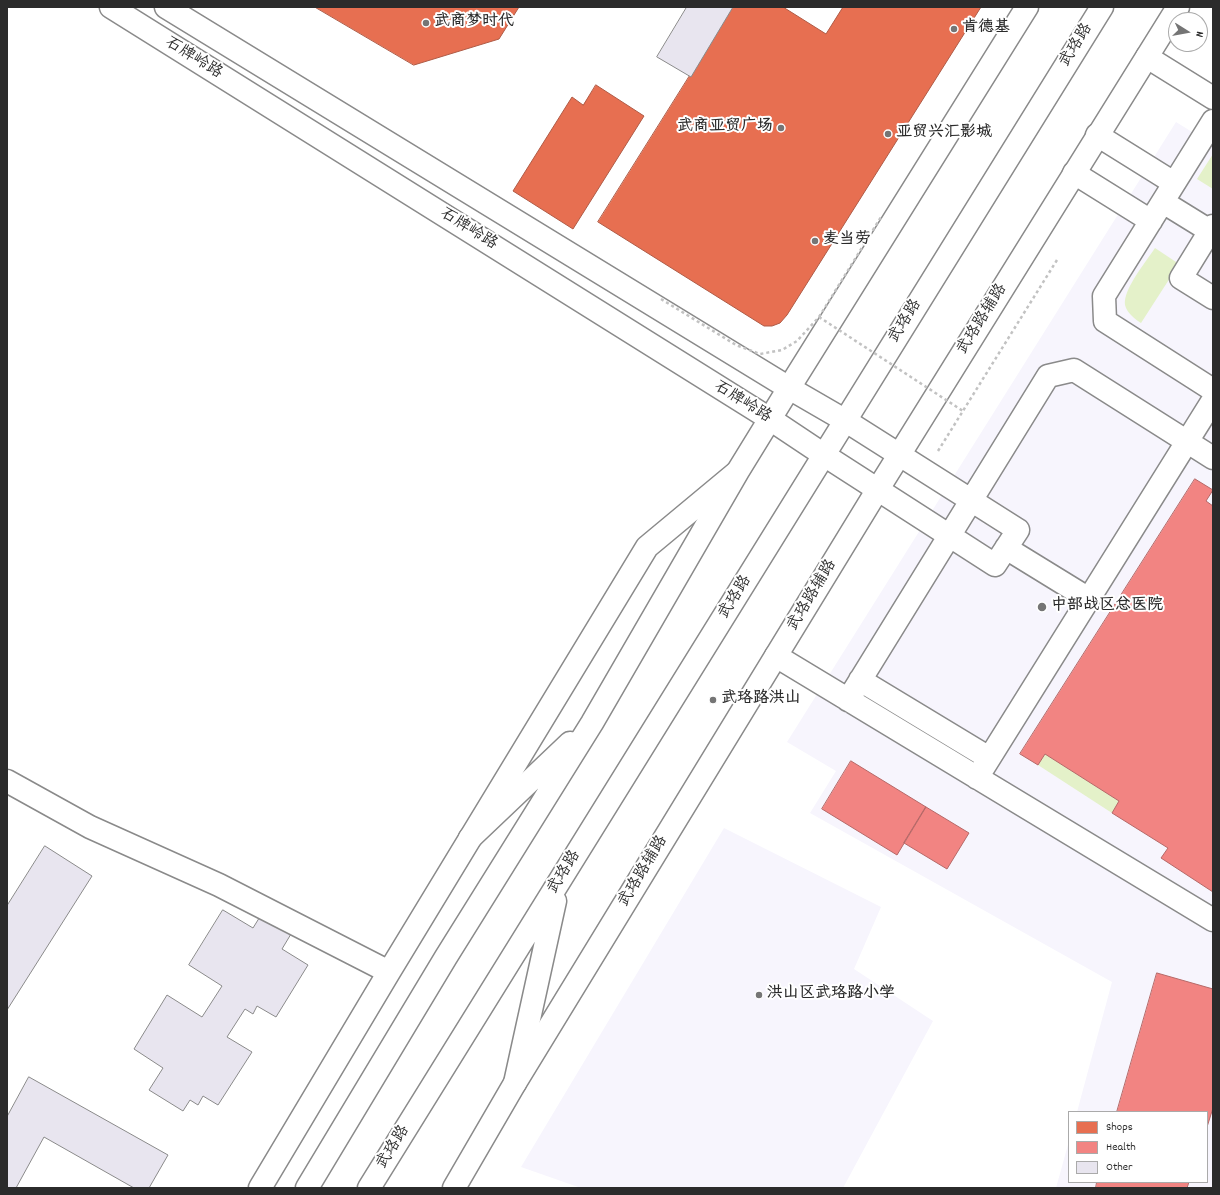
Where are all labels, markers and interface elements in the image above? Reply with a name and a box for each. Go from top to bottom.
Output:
north arrow [1168,12,1208,52]
place label: 武商梦时代 [434,13,514,33]
marker: 武商梦时代 [421,18,431,28]
place label: 肯德基 [962,19,1010,39]
street label: 武珞路 [1056,21,1098,71]
marker: 肯德基 [949,24,959,34]
text: N [1190,30,1207,38]
street label: 石牌岭路 [161,34,225,84]
place label: 武商亚贸广场 [677,118,773,138]
marker: 武商亚贸广场 [776,123,786,133]
place label: 亚贸兴汇影城 [896,124,992,144]
marker: 亚贸兴汇影城 [883,129,893,139]
street label: 石牌岭路 [436,205,500,255]
place label: 麦当劳 [823,231,871,251]
marker: 麦当劳 [810,236,820,246]
street label: 武珞路辅路 [954,281,1012,359]
street label: 武珞路 [885,297,927,347]
street label: 石牌岭路 [710,378,774,428]
street label: 武珞路辅路 [784,557,842,635]
street label: 武珞路 [715,573,757,623]
place label: 中部战区总医院 [1051,597,1163,617]
marker: 中部战区总医院 [1036,601,1048,613]
place label: 武珞路洪山 [721,690,801,710]
marker: 武珞路洪山 [708,695,718,705]
street label: 武珞路辅路 [615,833,673,911]
street label: 武珞路 [544,848,586,898]
place label: 洪山区武珞路小学 [767,985,895,1005]
marker: 洪山区武珞路小学 [754,990,764,1000]
legend [1068,1111,1208,1183]
text: Shops [1106,1119,1133,1136]
street label: 武珞路 [373,1123,415,1173]
text: Health [1106,1139,1136,1156]
text: Other [1106,1159,1133,1176]

